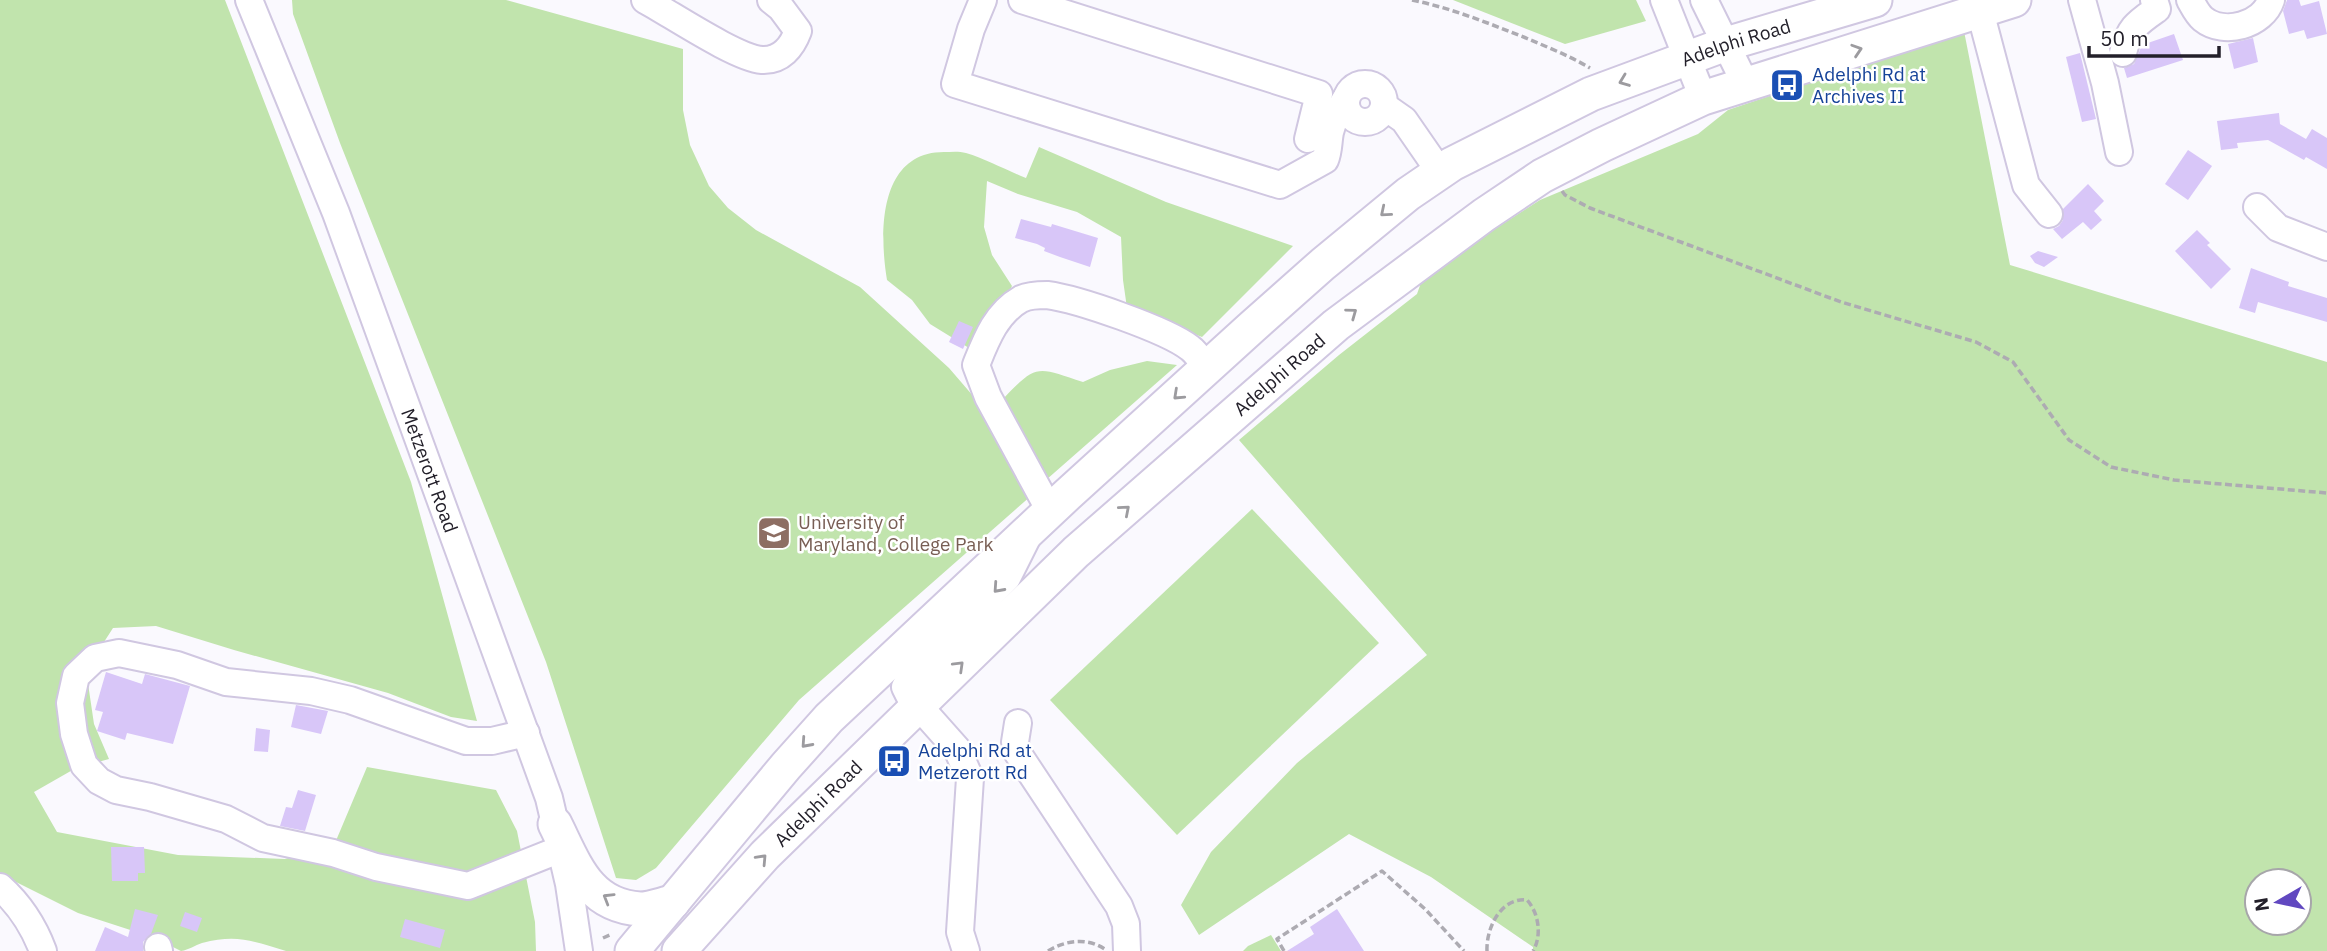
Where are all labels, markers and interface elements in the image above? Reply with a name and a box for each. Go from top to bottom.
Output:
street label: Adelphi Road [1678,14,1793,72]
scale bar [2089,14,2218,58]
text: 50 m [2100,24,2149,52]
one-way arrow [1851,44,1863,58]
place label: Adelphi Rd at Archives II [1812,62,1926,108]
bus stop icon: Adelphi Rd at Archives II [1768,66,1806,104]
one-way arrow [1619,73,1631,87]
one-way arrow [1381,204,1394,216]
one-way arrow [1344,309,1357,321]
street label: Adelphi Road [1229,328,1330,421]
one-way arrow [1173,387,1186,400]
street label: Metzerott Road [396,405,463,536]
one-way arrow [1116,505,1129,518]
place label: University of Maryland, College Park [798,510,993,556]
school or university icon: University of Maryland, College Park [755,514,793,552]
one-way arrow [994,580,1006,593]
one-way arrow [951,661,964,674]
one-way arrow [802,735,815,748]
place label: Adelphi Rd at Metzerott Rd [918,738,1032,784]
bus stop icon: Adelphi Rd at Metzerott Rd [875,742,913,780]
street label: Adelphi Road [769,755,867,852]
one-way arrow [754,854,766,867]
north arrow [2243,867,2313,937]
one-way arrow [602,893,615,906]
text: N [2248,896,2274,913]

